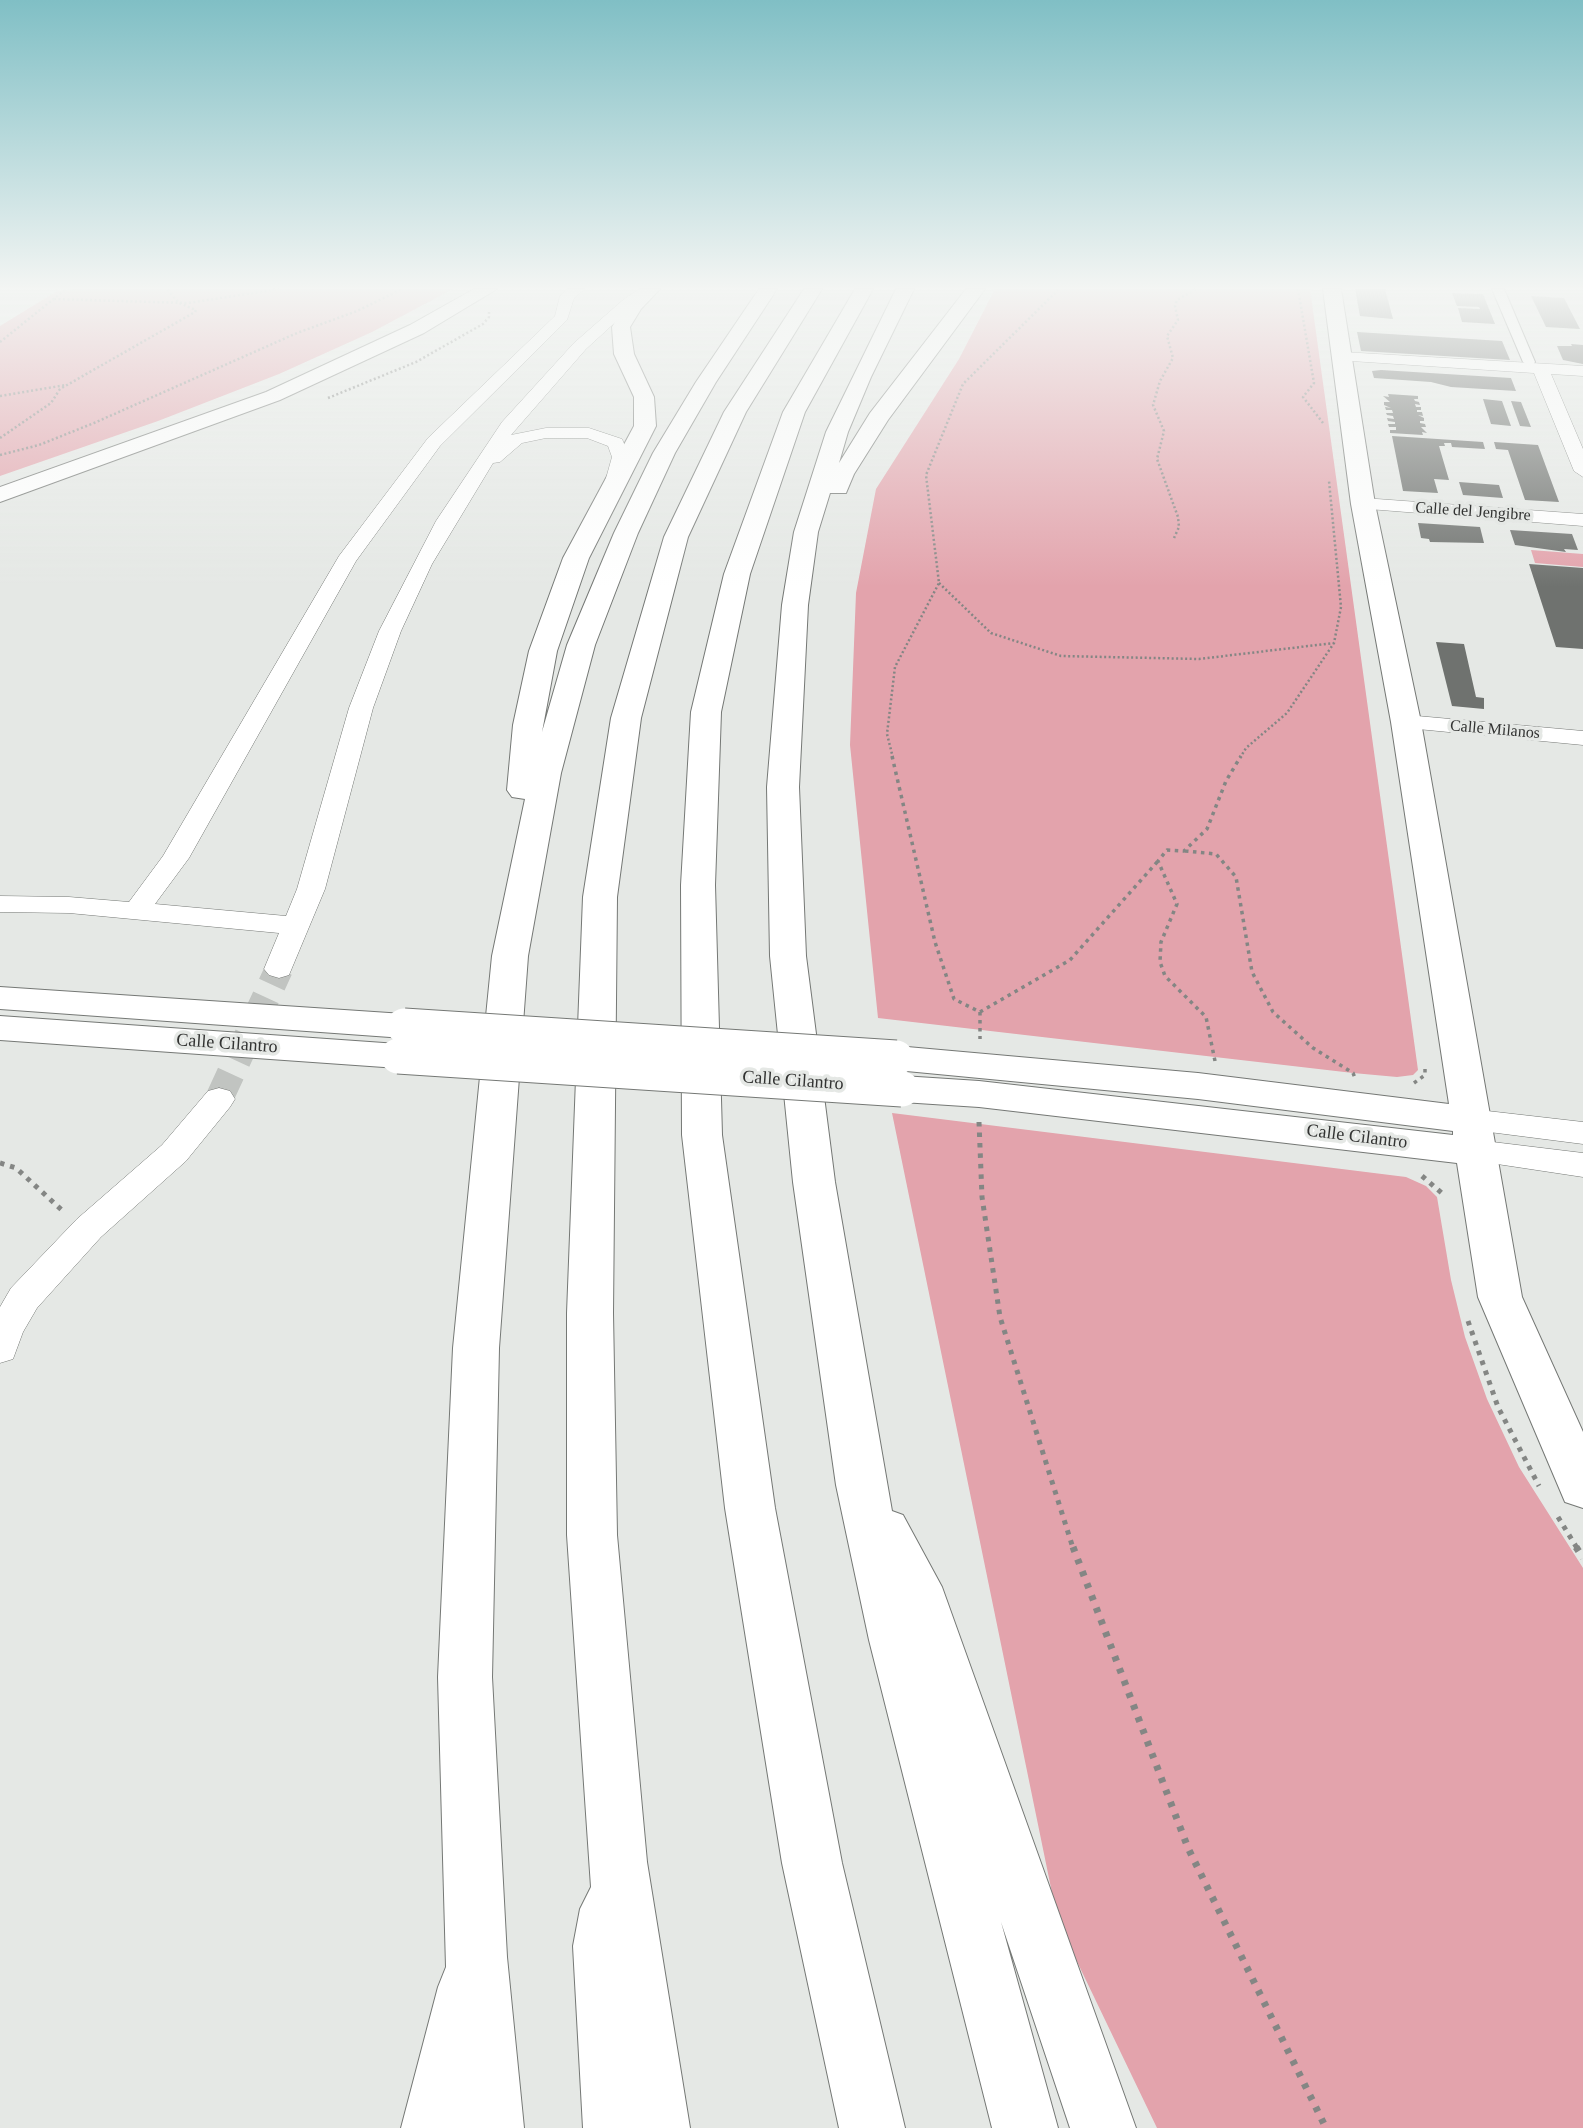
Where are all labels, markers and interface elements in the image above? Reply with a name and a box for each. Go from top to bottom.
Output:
street label: Calle del Jengibre [1415,498,1531,526]
street label: Calle Milanos [1449,717,1541,743]
street label: Calle Cilantro [176,1030,278,1058]
street label: Calle Cilantro [742,1067,844,1095]
street label: Calle Cilantro [1305,1120,1409,1154]

